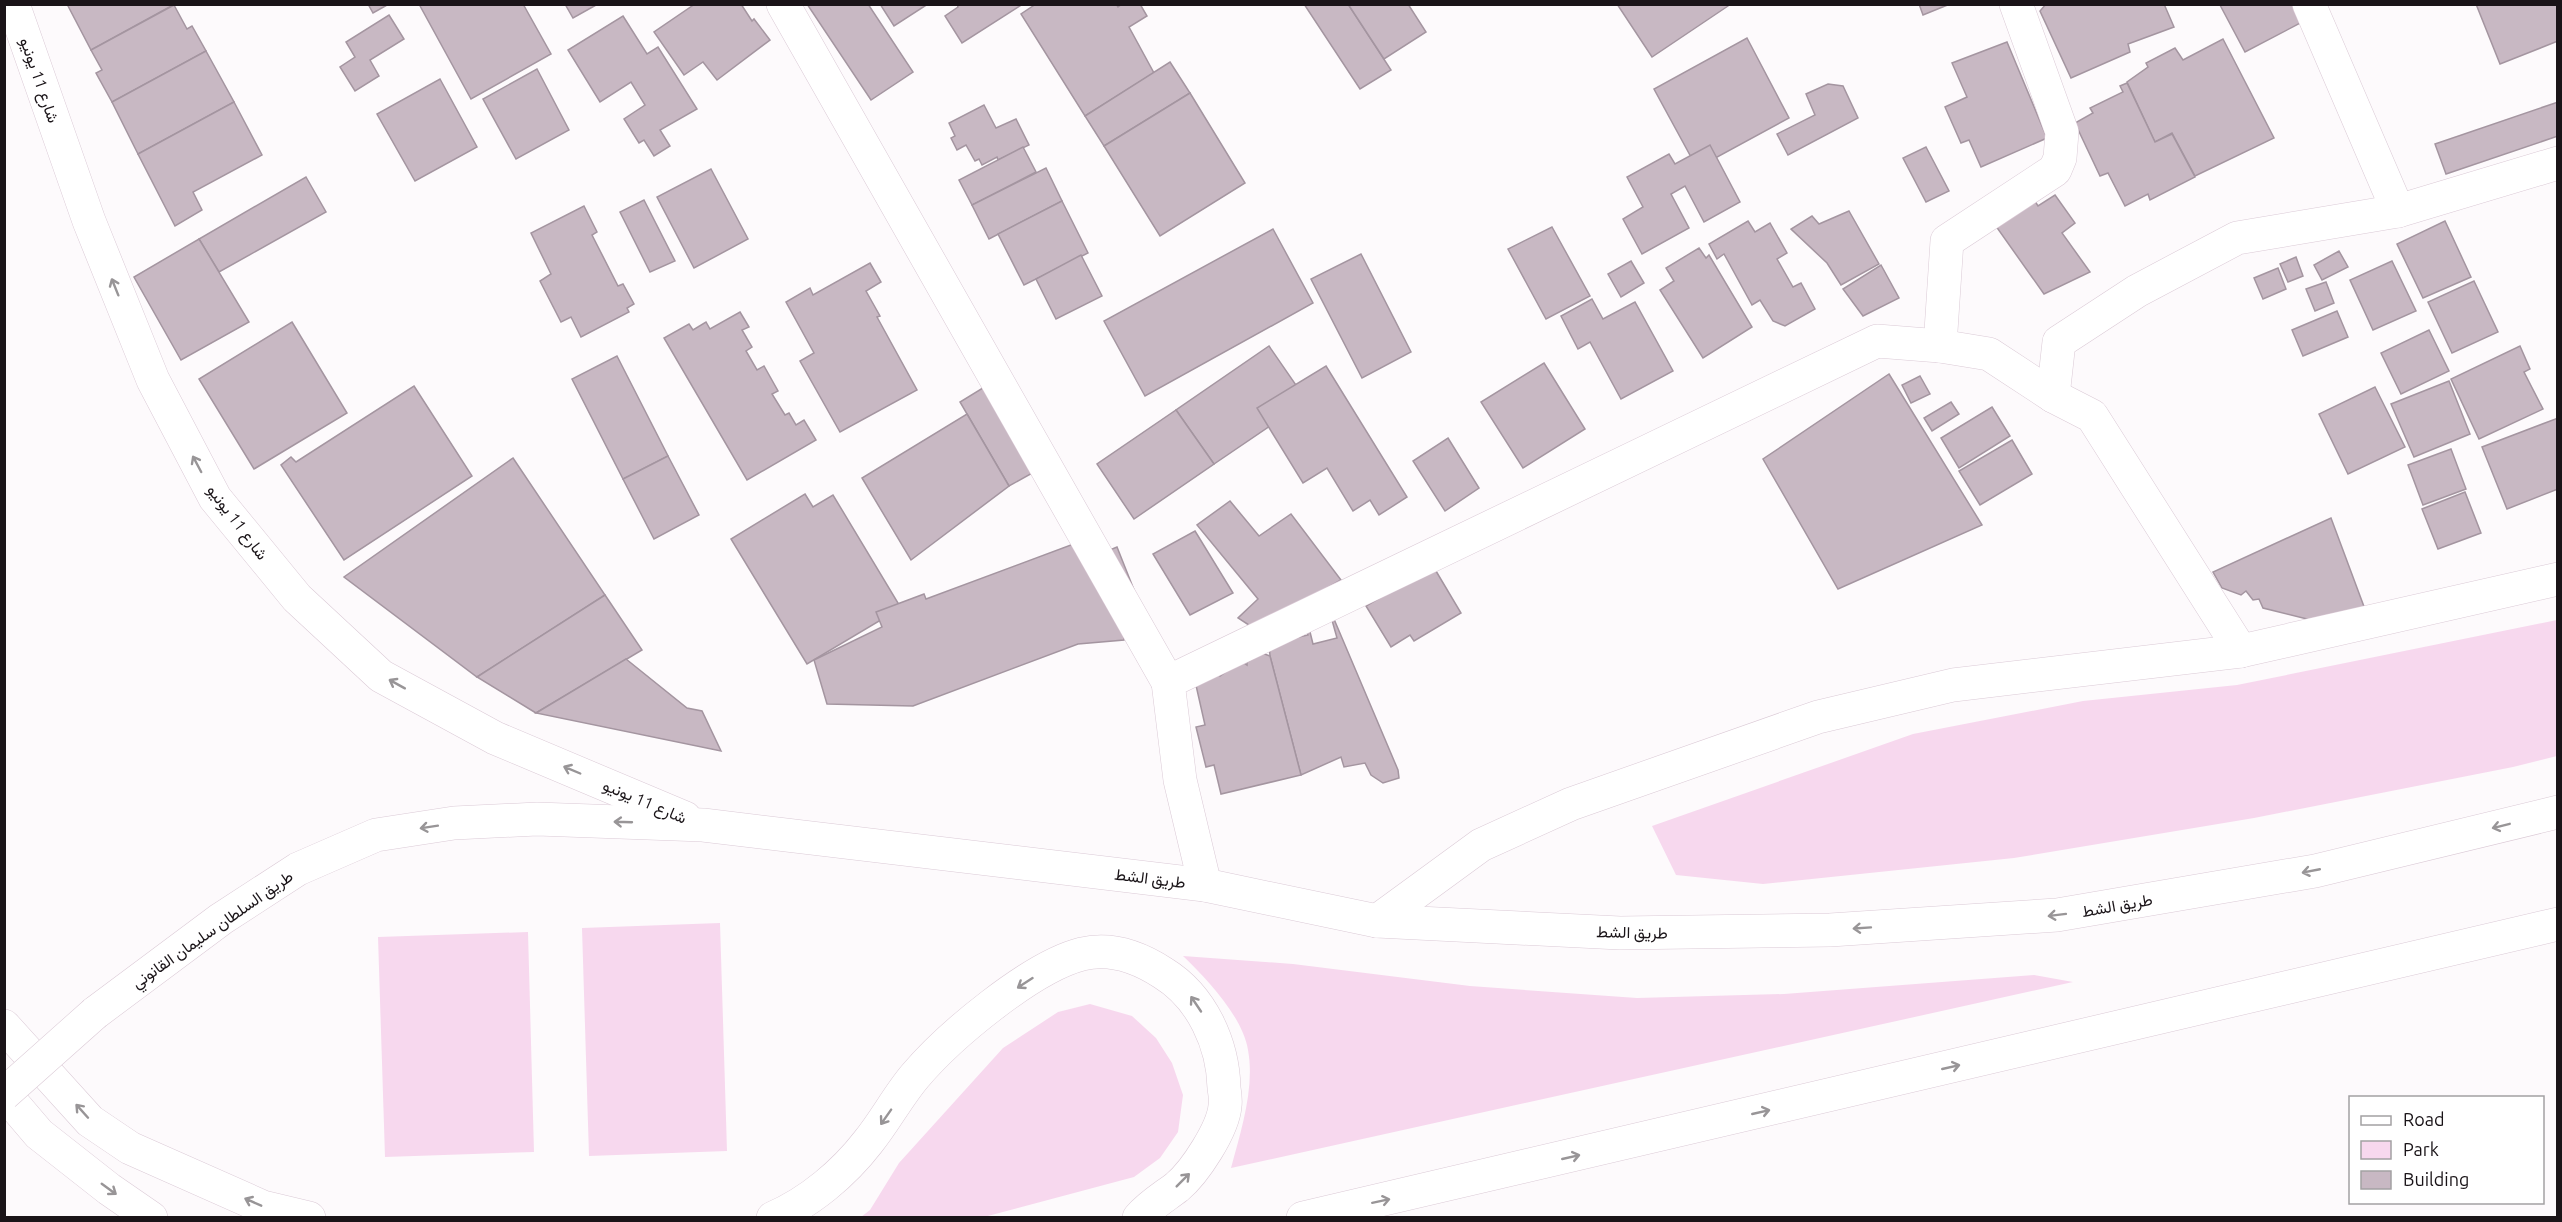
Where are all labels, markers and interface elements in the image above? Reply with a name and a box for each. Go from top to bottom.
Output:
street label: شارع 11 يونيو [14,35,63,126]
one-way arrow [109,278,120,297]
one-way arrow [191,455,203,473]
street label: شارع 11 يونيو [202,481,272,565]
one-way arrow [388,678,406,689]
one-way arrow [563,764,581,775]
street label: شارع 11 يونيو [599,775,689,829]
one-way arrow [614,817,634,828]
one-way arrow [2491,820,2510,832]
one-way arrow [419,821,439,832]
street label: طريق الشط [1113,865,1187,893]
street label: طريق السلطان سليمان القانوني [128,866,299,996]
one-way arrow [2302,866,2321,877]
street label: طريق الشط [2080,890,2154,922]
one-way arrow [2047,909,2067,920]
street label: طريق الشط [1596,922,1668,944]
one-way arrow [1853,923,1873,934]
one-way arrow [1017,977,1034,989]
one-way arrow [1190,996,1202,1012]
one-way arrow [1941,1061,1960,1073]
legend [2349,1096,2544,1204]
one-way arrow [75,1104,89,1119]
one-way arrow [1751,1105,1770,1117]
one-way arrow [880,1108,892,1124]
text: Road [2403,1109,2445,1129]
text: Park [2403,1139,2439,1159]
one-way arrow [1561,1150,1580,1162]
text: Building [2403,1169,2469,1189]
one-way arrow [1176,1173,1191,1188]
one-way arrow [100,1183,116,1195]
one-way arrow [1371,1195,1390,1206]
one-way arrow [244,1196,262,1207]

